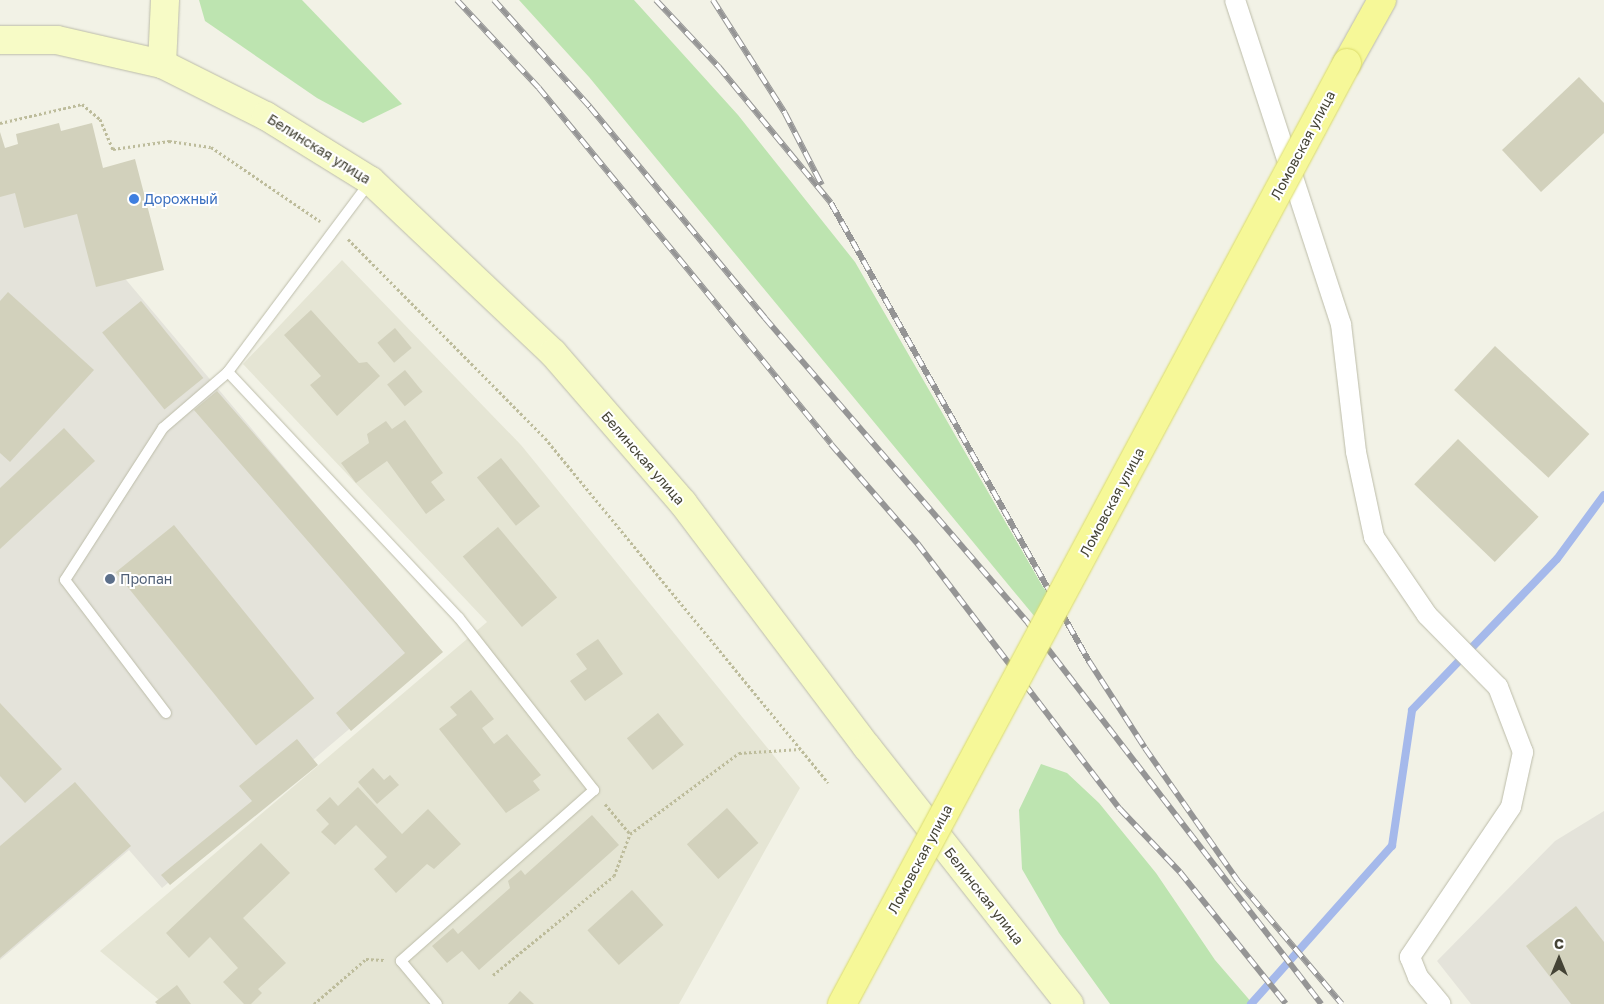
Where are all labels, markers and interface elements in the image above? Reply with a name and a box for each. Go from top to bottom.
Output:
street label: Ломовская улица [1267,88,1339,202]
street label: Белинская улица [264,110,374,188]
place label: Дорожный [144,191,218,207]
marker: Дорожный [128,193,140,205]
street label: Белинская улица [598,408,688,508]
street label: Ломовская улица [1076,445,1148,559]
place label: Пропан [120,571,172,587]
marker: Пропан [104,573,116,585]
street label: Ломовская улица [884,802,956,916]
street label: Белинская улица [941,844,1027,948]
north arrow [1534,934,1584,984]
text: С [1554,935,1564,952]

